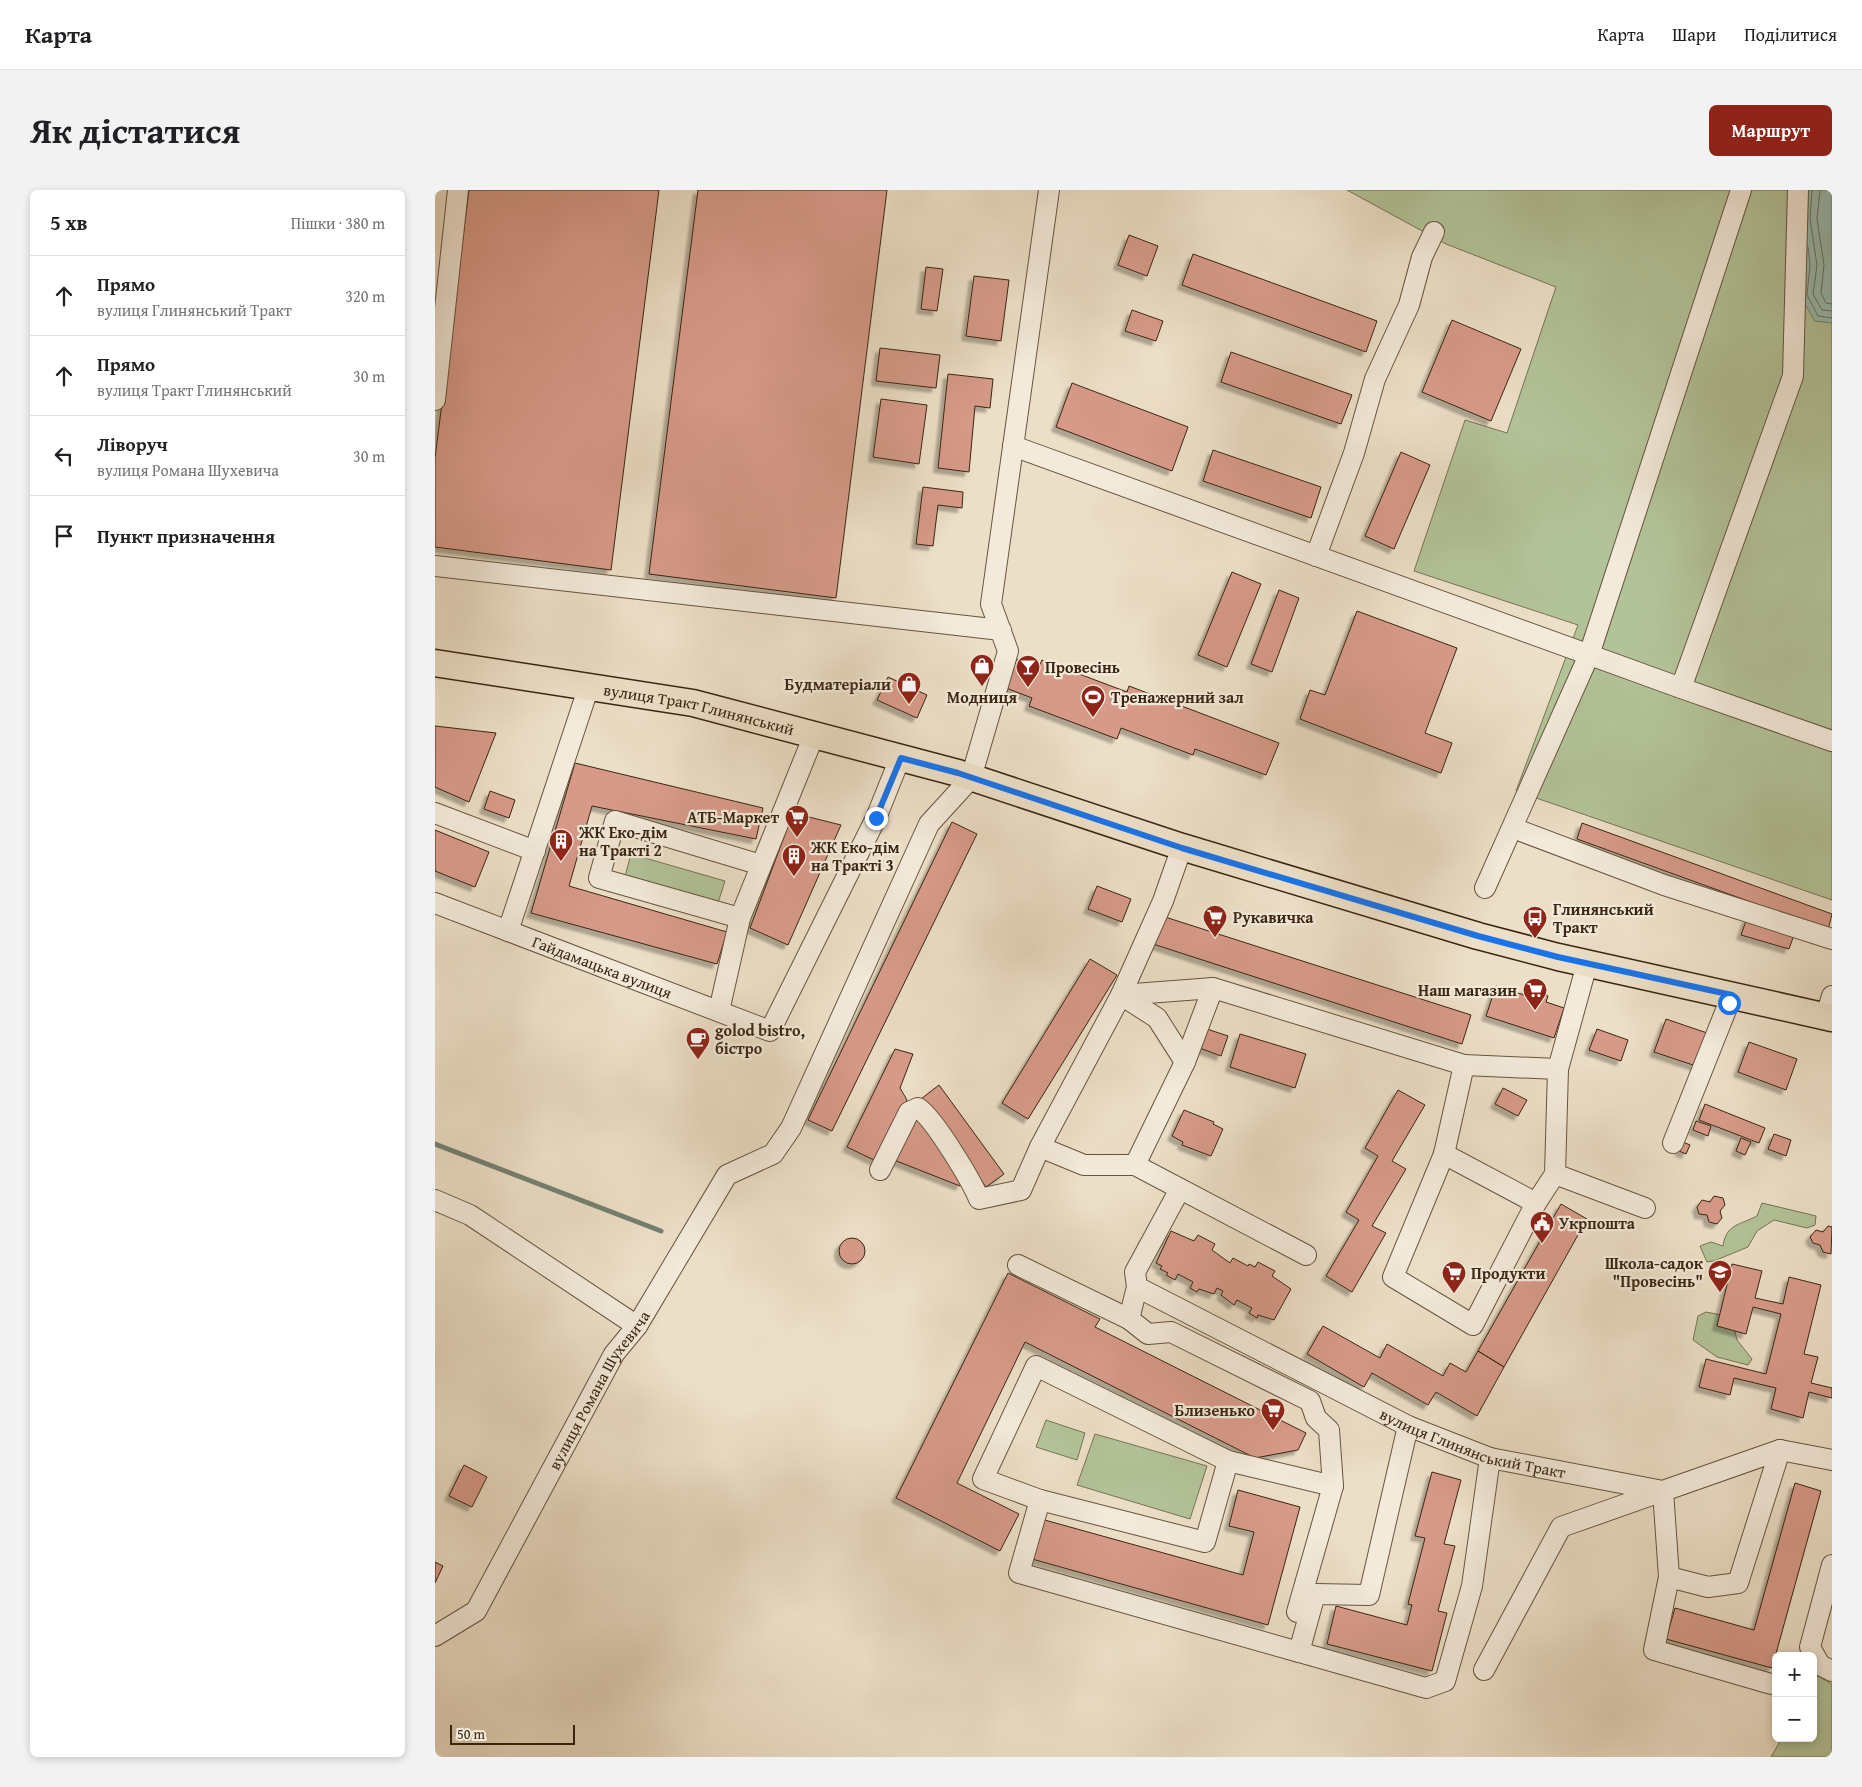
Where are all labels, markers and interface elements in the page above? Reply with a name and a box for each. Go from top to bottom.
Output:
text: Карта [25,17,92,52]
text: Карта [1598,21,1644,48]
text: Шари [1672,21,1716,48]
text: Поділитися [1744,21,1837,48]
text: Як дістатися [30,105,240,156]
button: Маршрут [1709,105,1832,156]
text: 5 хв [50,207,88,238]
text: Пішки · 380 m [291,211,385,235]
text: Прямо [97,270,155,298]
icon: ahead [50,282,78,310]
text: 320 m [345,284,385,308]
text: вулиця Глинянський Тракт [97,298,292,322]
text: Прямо [97,350,155,378]
icon: ahead [50,362,78,390]
text: 30 m [353,364,385,388]
text: вулиця Тракт Глинянський [97,378,292,402]
text: Ліворуч [97,430,168,458]
icon: left [50,442,78,470]
text: 30 m [353,444,385,468]
text: вулиця Романа Шухевича [97,458,279,482]
icon: arrive [50,522,78,550]
text: Пункт призначення [97,522,275,550]
shop icon: Модниця [969,653,995,687]
bar icon: Провесінь [1015,654,1041,688]
place label: Провесінь [1045,655,1120,679]
shop icon: Будматеріали [896,671,922,705]
place label: Будматеріали [785,672,891,696]
street label: вулиця Тракт Глинянський [602,677,797,741]
sports icon: Тренажерний зал [1080,684,1106,718]
place label: Модниця [947,685,1018,709]
place label: Тренажерний зал [1111,685,1244,709]
supermarket icon: АТБ-Маркет [784,804,810,838]
place label: АТБ-Маркет [687,805,779,829]
route end [865,807,888,830]
place label: ЖК Еко-дім на Тракті 2 [578,820,668,862]
building icon: ЖК Еко-дім на Тракті 2 [548,828,574,862]
place label: ЖК Еко-дім на Тракті 3 [810,835,900,877]
building icon: ЖК Еко-дім на Тракті 3 [781,843,807,877]
place label: Глинянський Тракт [1553,897,1654,939]
supermarket icon: Рукавичка [1202,904,1228,938]
place label: Рукавичка [1233,905,1314,929]
bus stop icon: Глинянський Тракт [1522,905,1548,939]
street label: Гайдамацька вулиця [529,929,676,1005]
supermarket icon: Наш магазин [1522,977,1548,1011]
place label: Наш магазин [1418,978,1517,1002]
route start [1718,992,1741,1015]
place label: golod bistro, бістро [715,1018,805,1060]
cafe icon: golod bistro, бістро [685,1026,711,1060]
public building icon: Укрпошта [1529,1210,1555,1244]
place label: Укрпошта [1559,1211,1636,1235]
place label: Школа-садок "Провесінь" [1605,1251,1704,1293]
school or university icon: Школа-садок "Провесінь" [1707,1259,1733,1293]
supermarket icon: Продукти [1441,1260,1467,1294]
place label: Продукти [1471,1261,1545,1285]
street label: вулиця Романа Шухевича [542,1306,656,1474]
supermarket icon: Близенько [1260,1397,1286,1431]
place label: Близенько [1175,1398,1255,1422]
street label: вулиця Глинянський Тракт [1376,1402,1568,1484]
map controls [1772,1652,1817,1742]
button: + [1772,1652,1817,1697]
button: − [1772,1697,1817,1742]
scale bar [450,1722,575,1745]
text: 50 m [457,1724,485,1744]

